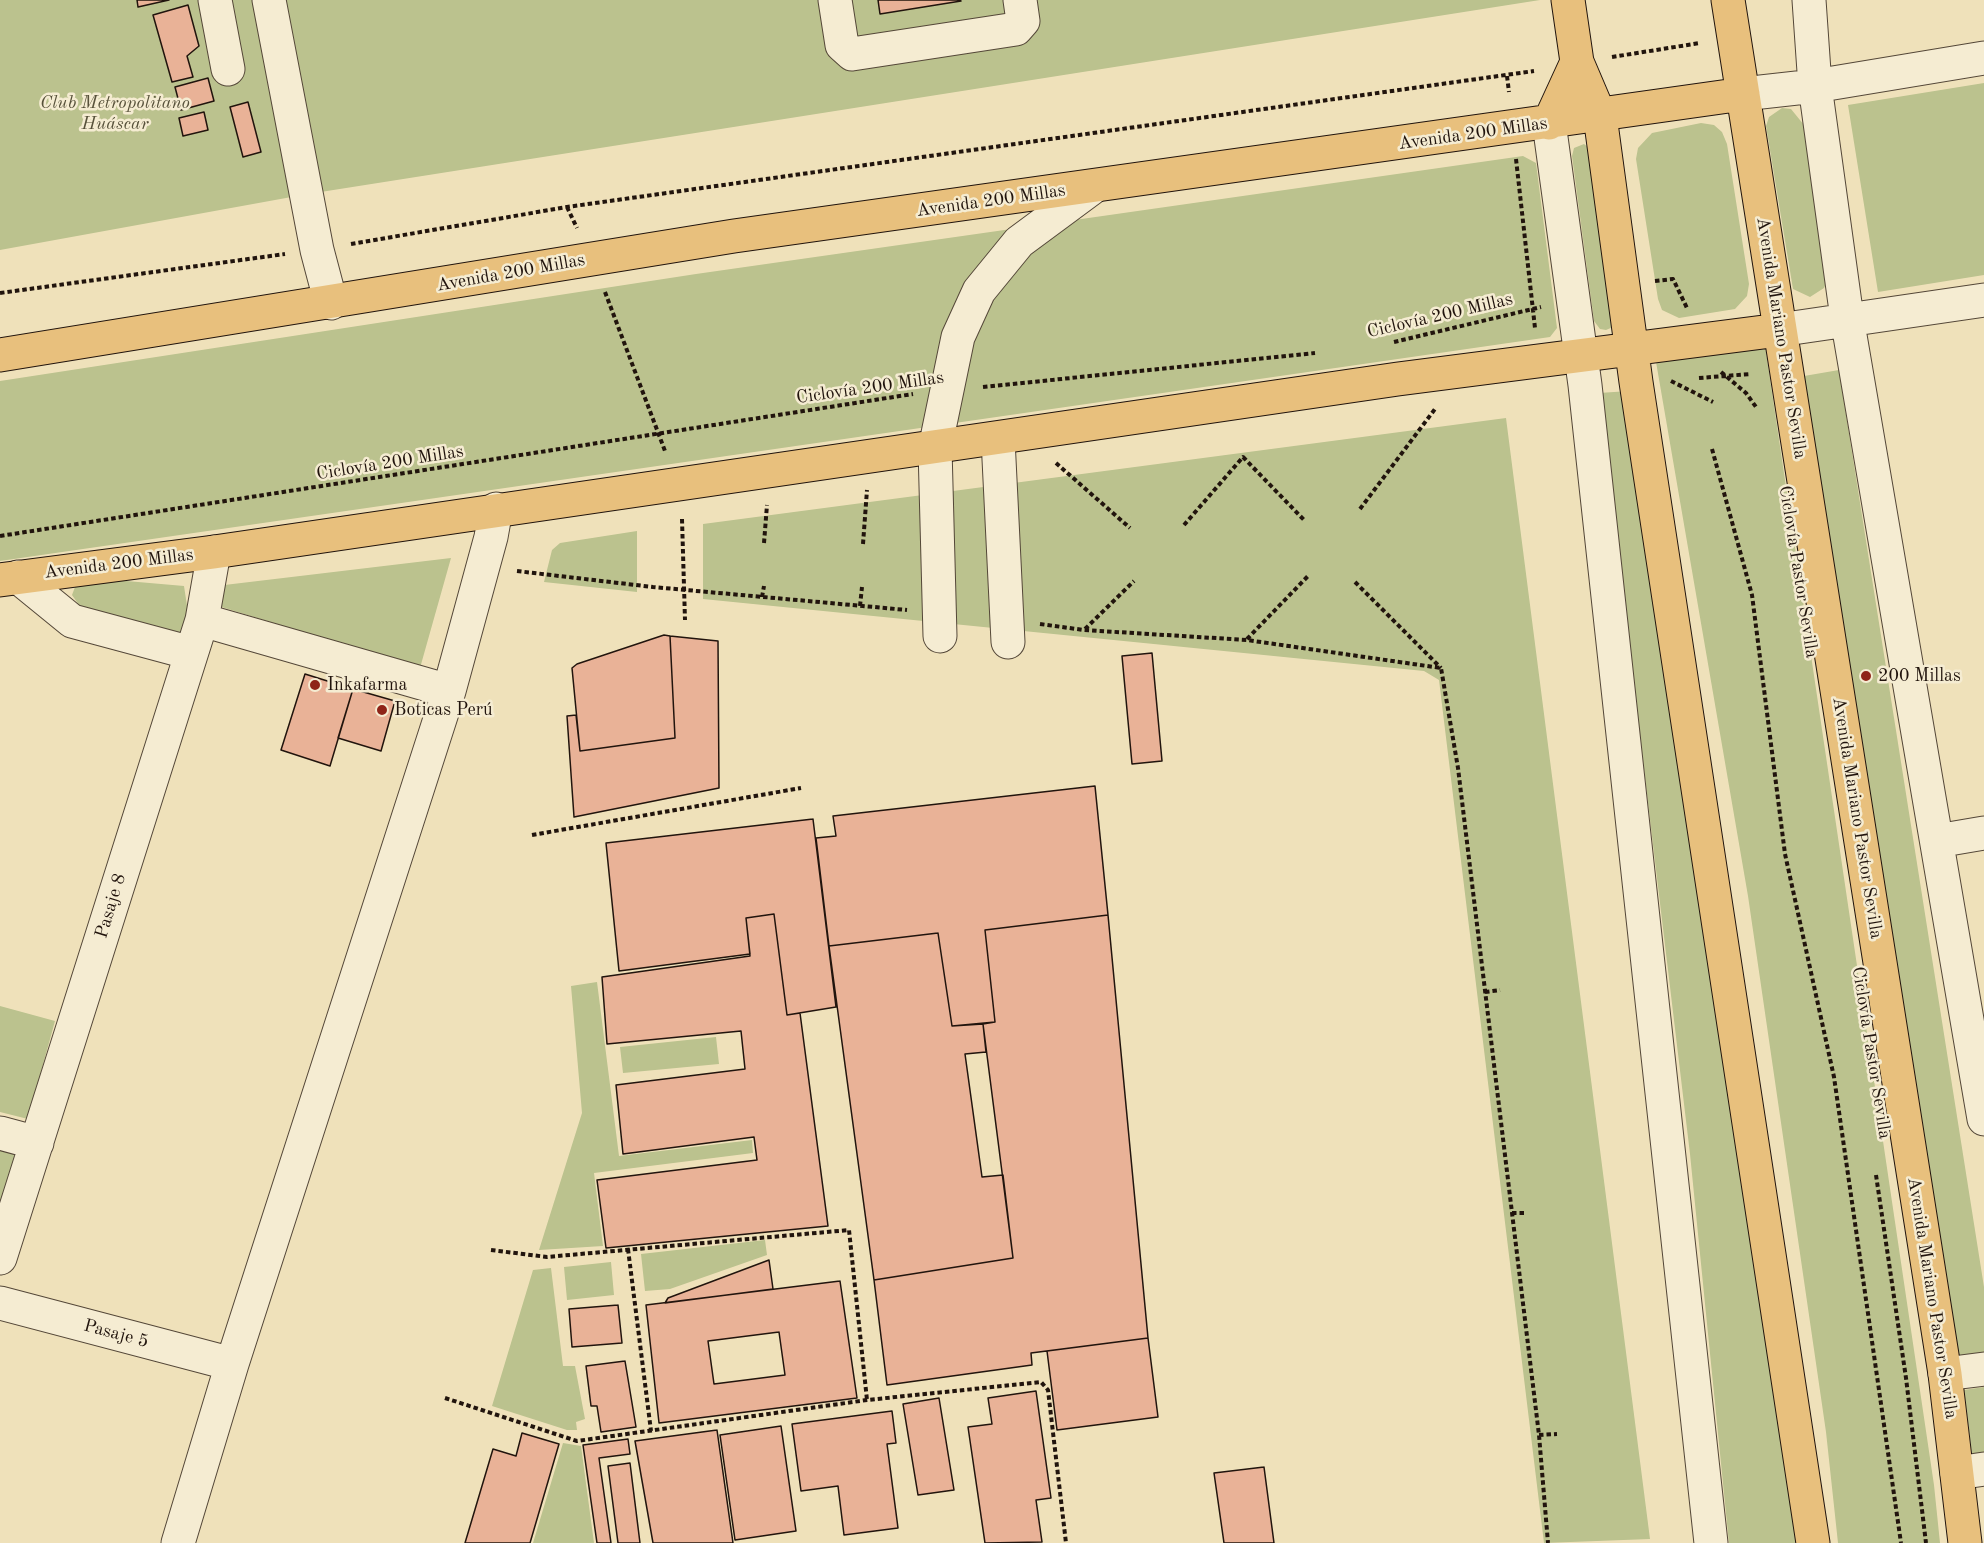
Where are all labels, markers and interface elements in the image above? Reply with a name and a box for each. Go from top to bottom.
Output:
park label: Club Metropolitano Huáscar [40,92,190,134]
street label: Avenida 200 Millas [1397,113,1549,155]
street label: Avenida 200 Millas [915,180,1067,222]
street label: Avenida Mariano Pastor Sevilla [1751,216,1811,460]
street label: Avenida 200 Millas [435,249,587,297]
street label: Ciclovía 200 Millas [1365,289,1515,343]
street label: Ciclovía 200 Millas [795,367,945,409]
street label: Ciclovía 200 Millas [315,441,465,485]
street label: Ciclovía Pastor Sevilla [1774,484,1822,660]
street label: Avenida 200 Millas [43,544,195,584]
place label: 200 Millas [1878,665,1961,687]
marker: 200 Millas [1859,669,1873,683]
place label: Inkafarma [327,674,407,696]
marker: Inkafarma [308,678,322,692]
street label: Avenida Mariano Pastor Sevilla [1827,696,1887,940]
place label: Boticas Perú [394,699,493,721]
marker: Boticas Perú [375,703,389,717]
street label: Pasaje 8 [91,871,131,941]
street label: Ciclovía Pastor Sevilla [1847,965,1895,1141]
street label: Avenida Mariano Pastor Sevilla [1902,1176,1962,1420]
street label: Pasaje 5 [81,1315,151,1353]

